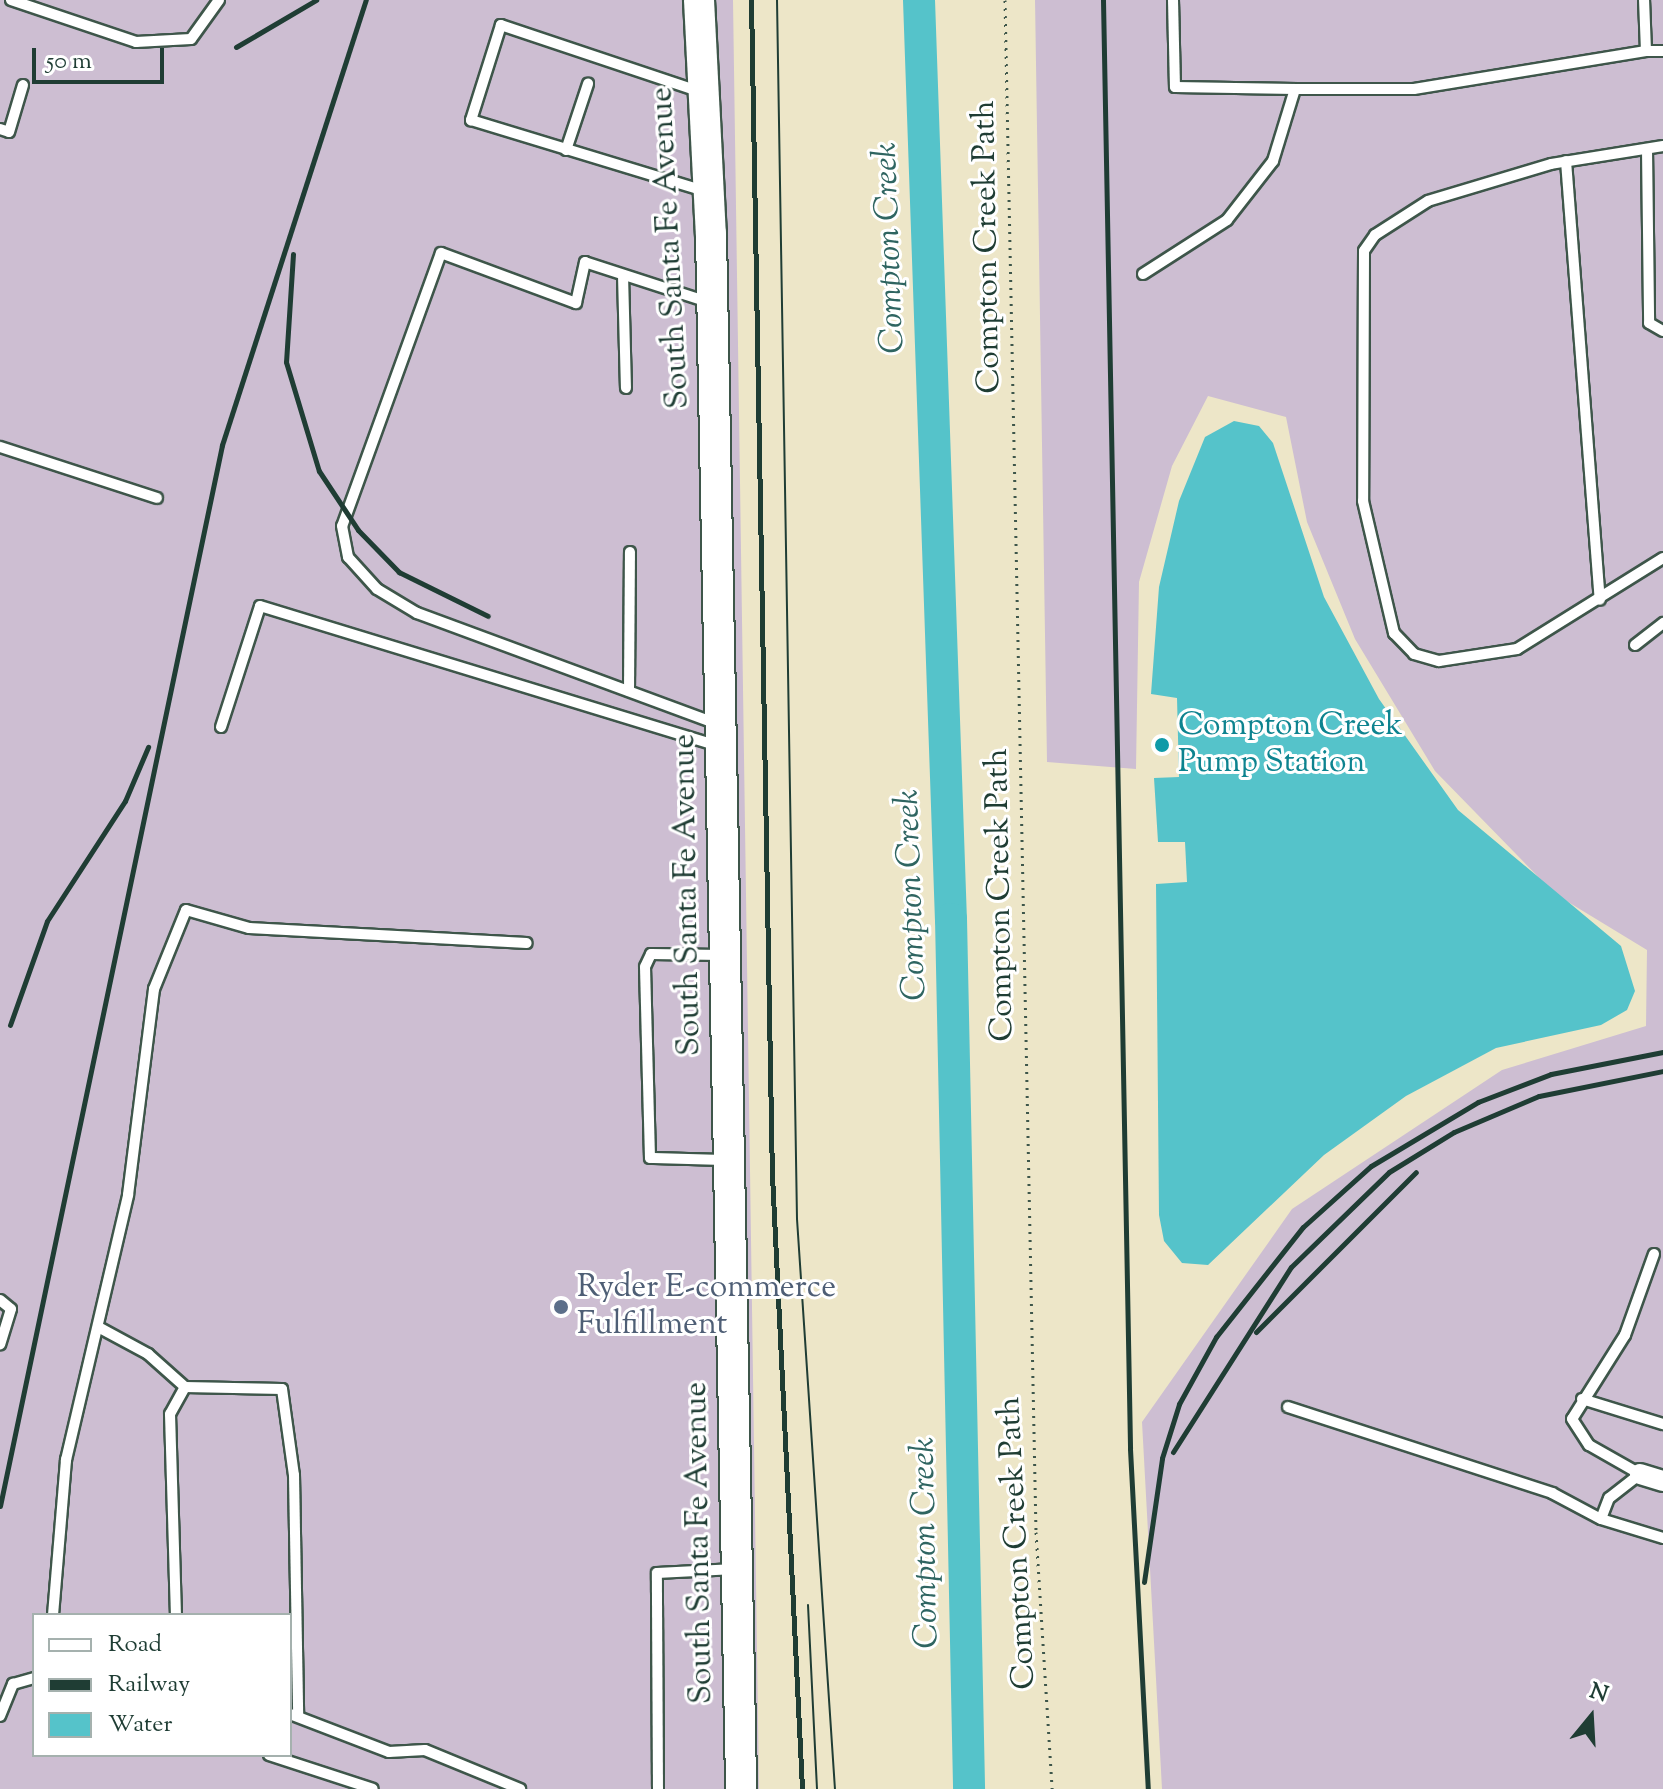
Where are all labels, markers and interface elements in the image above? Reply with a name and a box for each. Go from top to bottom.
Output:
scale bar [36,32,168,82]
text: 50 m [46,45,92,79]
street label: South Santa Fe Avenue [643,86,699,410]
street label: Compton Creek Path [966,100,1010,394]
water label: Compton Creek [866,142,914,354]
place label: Compton Creek Pump Station [1178,708,1403,783]
street label: South Santa Fe Avenue [666,734,710,1056]
marker: Compton Creek Pump Station [1153,736,1171,754]
street label: Compton Creek Path [979,748,1023,1042]
water label: Compton Creek [888,789,936,1001]
place label: Ryder E-commerce Fulfillment [577,1270,836,1345]
marker: Ryder E-commerce Fulfillment [552,1298,570,1316]
street label: South Santa Fe Avenue [678,1382,722,1704]
street label: Compton Creek Path [991,1396,1045,1690]
water label: Compton Creek [904,1437,948,1649]
legend [32,1613,292,1757]
text: Road [108,1628,162,1662]
text: Railway [108,1668,190,1702]
text: N [1585,1676,1612,1712]
north arrow [1551,1677,1631,1757]
text: Water [108,1708,172,1742]

